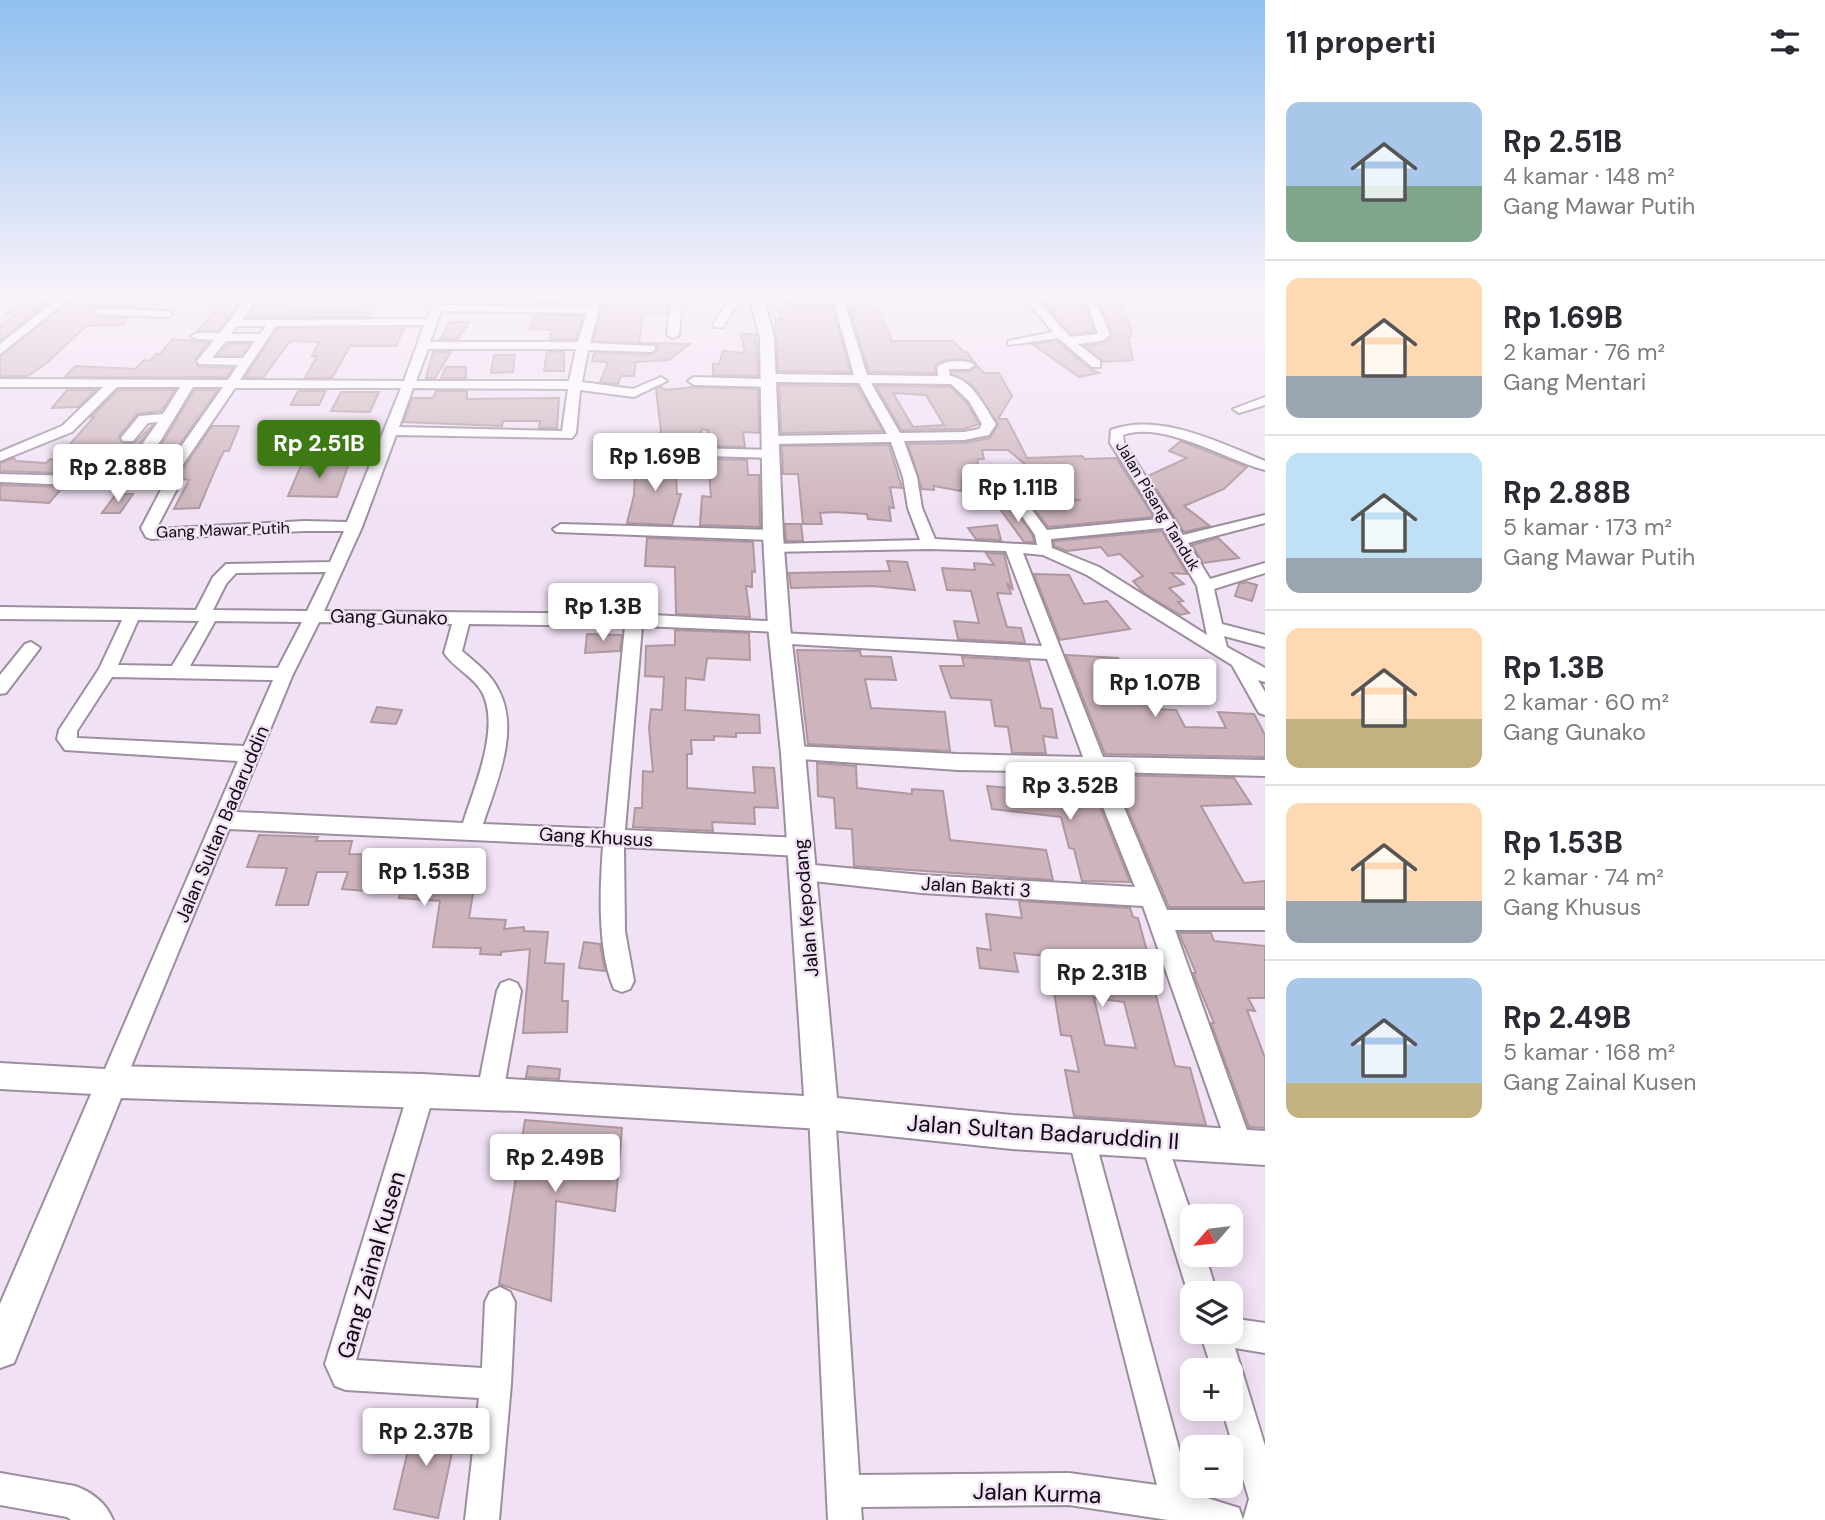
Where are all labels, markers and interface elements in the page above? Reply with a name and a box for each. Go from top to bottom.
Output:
text: 11 properti [1286,23,1436,62]
icon: filters [1766,23,1804,61]
text: Rp 2.51B [1503,122,1622,161]
icon: home [1342,130,1426,214]
text: 4 kamar · 148 m² [1503,161,1675,191]
text: Gang Mawar Putih [1503,191,1695,221]
text: Rp 1.69B [1503,298,1623,337]
icon: home [1342,306,1426,390]
text: 2 kamar · 76 m² [1503,337,1665,367]
text: Gang Mentari [1503,367,1646,397]
pin: Rp 2.51B [247,420,391,480]
text: Rp 2.51B [273,428,365,458]
pin: Rp 1.69B [583,434,727,493]
street label: Jalan Pisang Tanduk [1111,437,1205,575]
text: Rp 1.69B [609,441,701,471]
pin: Rp 2.88B [46,444,190,504]
text: Rp 2.88B [69,452,167,482]
pin: Rp 1.11B [946,464,1090,524]
text: Rp 1.11B [978,472,1058,502]
text: Rp 2.88B [1503,473,1631,512]
icon: home [1342,481,1426,565]
text: 5 kamar · 173 m² [1503,512,1672,542]
street label: Gang Mawar Putih [156,517,290,543]
text: Gang Mawar Putih [1503,542,1695,572]
pin: Rp 1.3B [538,584,668,643]
text: Rp 1.3B [564,591,642,621]
street label: Gang Gunako [330,603,448,631]
text: Rp 1.3B [1503,648,1604,687]
icon: home [1342,656,1426,740]
pin: Rp 1.07B [1083,660,1227,719]
text: Rp 1.07B [1109,667,1201,697]
text: 2 kamar · 60 m² [1503,687,1669,717]
text: Gang Gunako [1503,717,1646,747]
street label: Jalan Sultan Badaruddin [169,722,275,926]
pin: Rp 3.52B [998,762,1142,822]
text: Rp 3.52B [1022,770,1118,800]
street label: Gang Khusus [538,822,654,852]
text: Rp 1.53B [1503,823,1623,862]
icon: home [1342,831,1426,915]
street label: Jalan Kepodang [787,837,824,978]
pin: Rp 1.53B [352,848,496,908]
text: Rp 1.53B [378,856,470,886]
text: 2 kamar · 74 m² [1503,862,1664,892]
street label: Jalan Bakti 3 [920,871,1032,903]
text: Gang Khusus [1503,892,1641,922]
pin: Rp 2.31B [1030,950,1174,1009]
text: Rp 2.31B [1057,957,1147,987]
text: Rp 2.49B [1503,998,1631,1037]
icon: home [1342,1006,1426,1090]
text: 5 kamar · 168 m² [1503,1037,1675,1067]
text: Gang Zainal Kusen [1503,1067,1697,1097]
street label: Jalan Sultan Badaruddin II [906,1108,1180,1156]
pin: Rp 2.49B [483,1134,627,1194]
text: Rp 2.49B [506,1142,604,1172]
street label: Gang Zainal Kusen [330,1168,412,1362]
north arrow [1180,1204,1242,1267]
map controls [1180,1204,1243,1498]
button: layers [1180,1281,1243,1344]
button: + [1180,1358,1243,1421]
pin: Rp 2.37B [354,1408,498,1468]
text: Rp 2.37B [379,1416,473,1446]
button: − [1180,1435,1243,1498]
street label: Jalan Kurma [972,1476,1102,1510]

